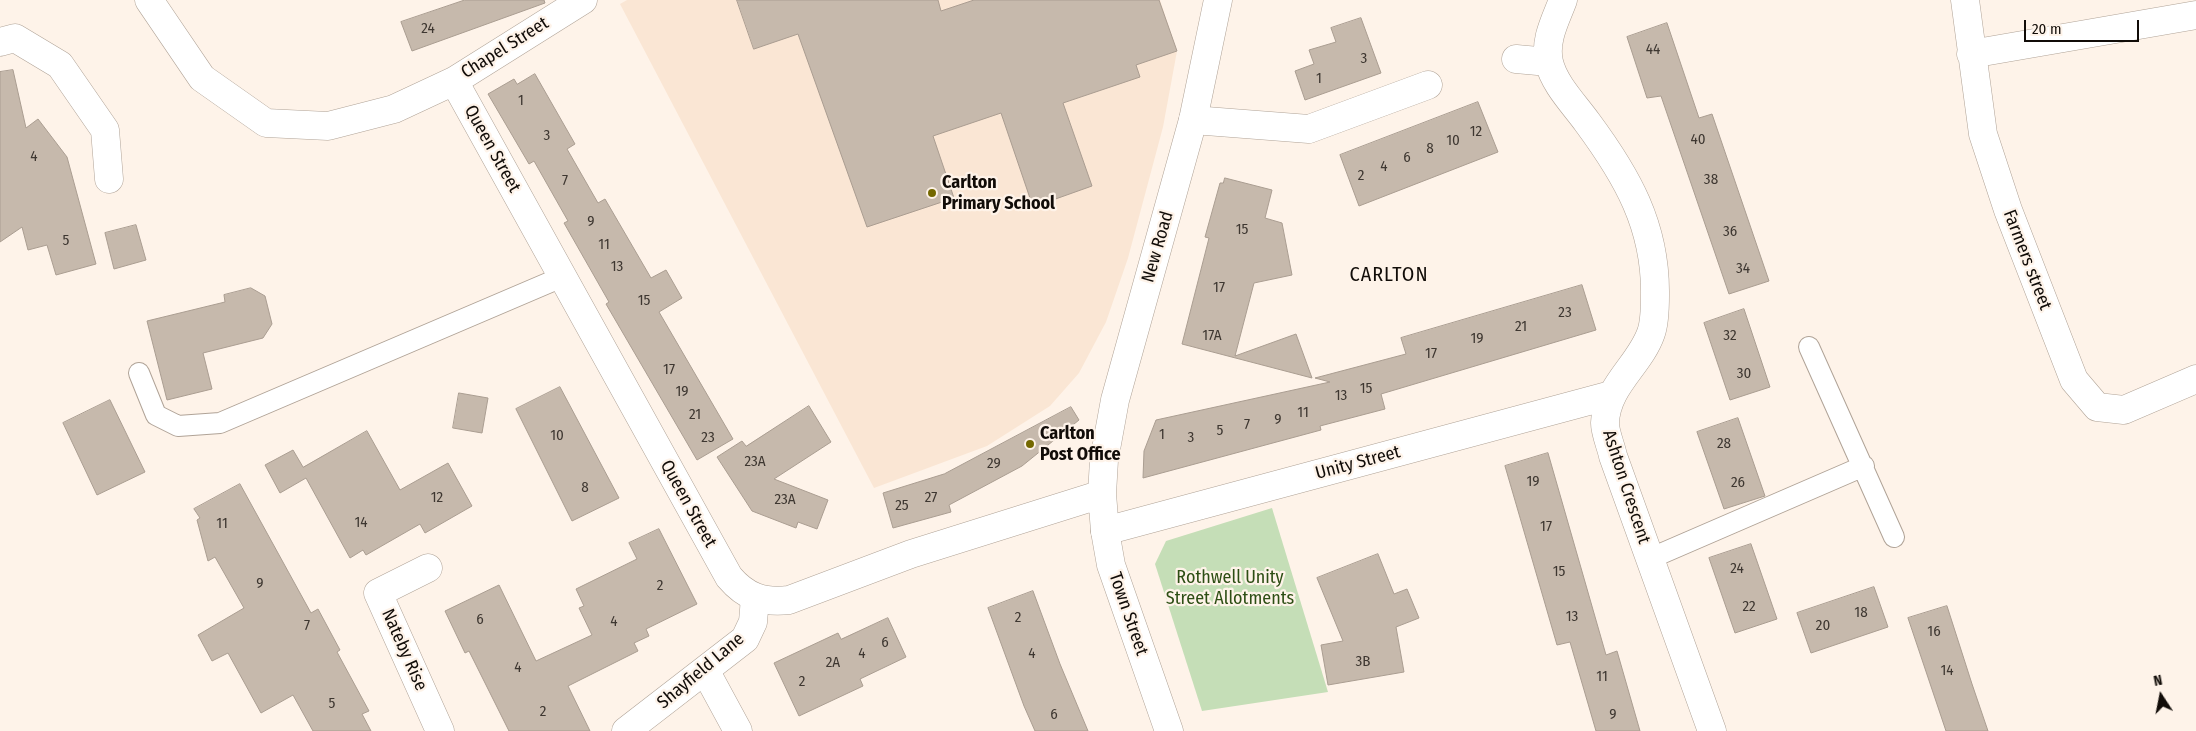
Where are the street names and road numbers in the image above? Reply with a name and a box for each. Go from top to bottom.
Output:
street label: Chapel Street [457,13,553,83]
street label: Queen Street [459,102,525,196]
street label: Farmers street [1998,207,2056,313]
street label: New Road [1138,209,1178,285]
street label: Ashton Crescent [1597,427,1655,547]
street label: Unity Street [1313,441,1403,485]
street label: Queen Street [655,457,721,551]
street label: Town Street [1104,570,1152,658]
street label: Nateby Rise [376,606,432,694]
street label: Shayfield Lane [653,628,749,714]

